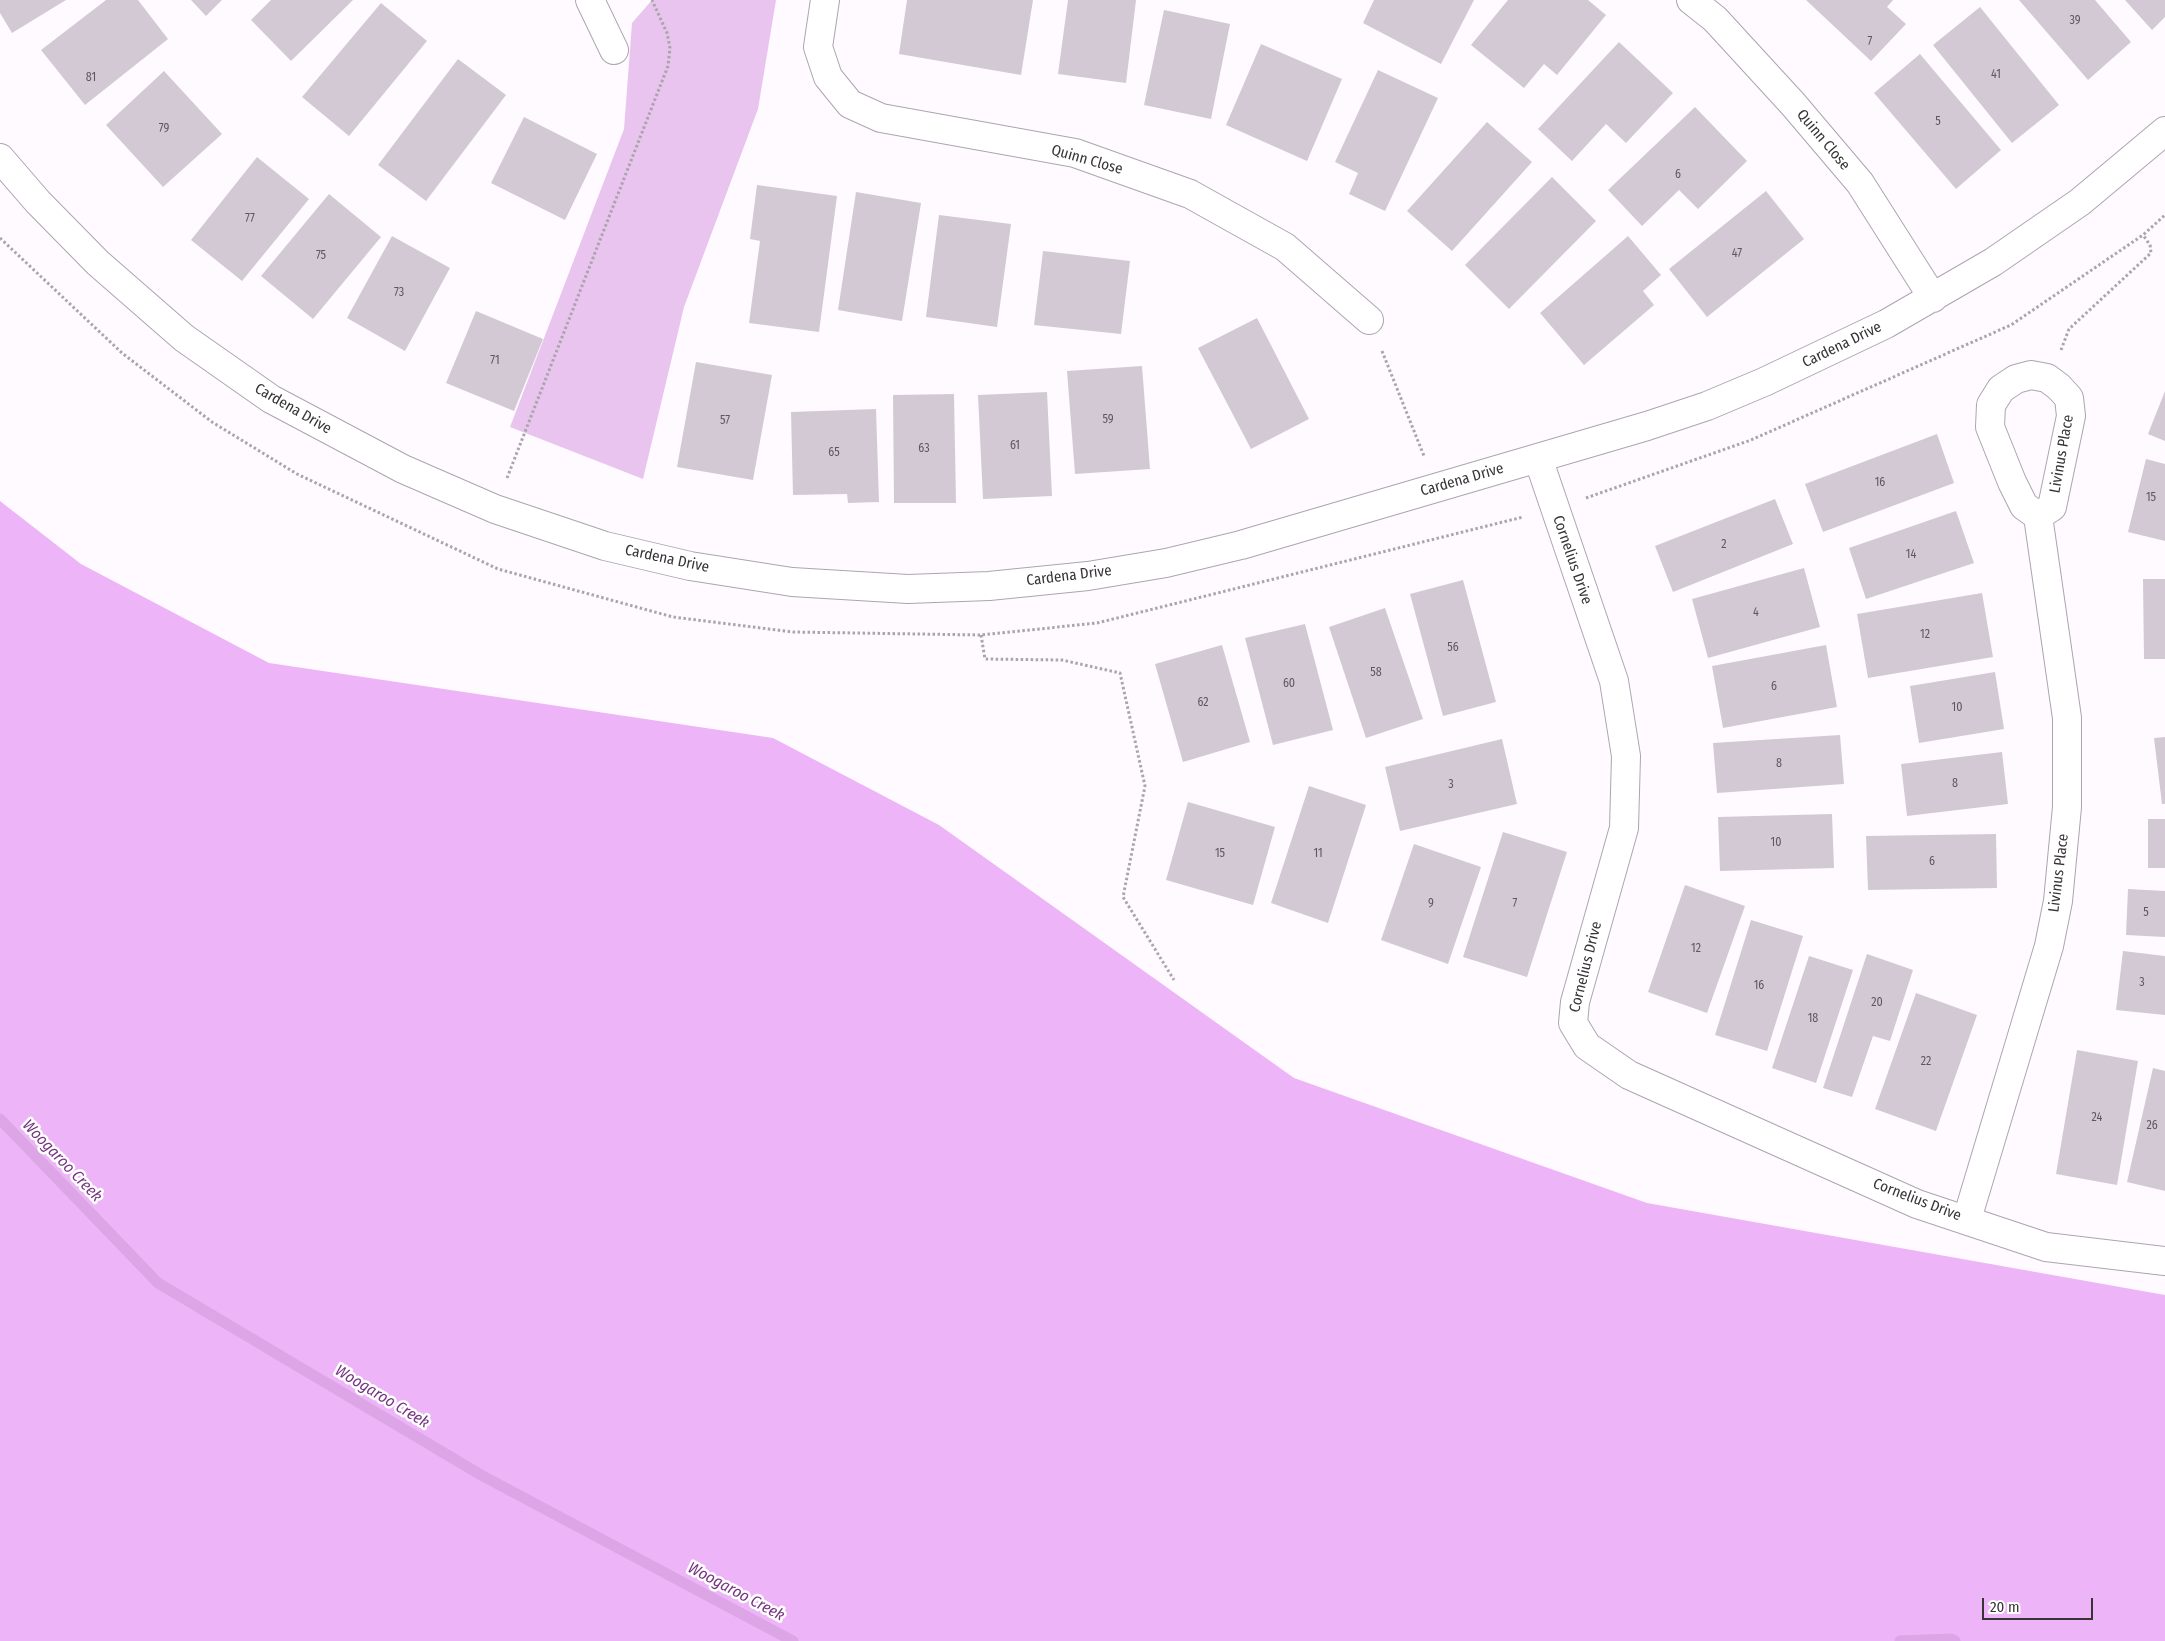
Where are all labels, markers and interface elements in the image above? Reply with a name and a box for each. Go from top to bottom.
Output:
house number: 39 [2069,14,2081,28]
house number: 7 [1868,35,1872,49]
house number: 41 [1991,68,2001,82]
house number: 81 [86,71,96,85]
street label: Quinn Close [1793,106,1853,174]
house number: 5 [1935,115,1941,129]
house number: 79 [159,122,169,136]
street label: Quinn Close [1049,141,1125,179]
house number: 6 [1675,168,1681,182]
house number: 77 [245,212,255,226]
house number: 47 [1732,247,1742,261]
house number: 75 [316,249,326,263]
house number: 73 [394,286,404,300]
street label: Cardena Drive [1800,318,1884,372]
house number: 71 [490,354,500,368]
street label: Cardena Drive [251,380,335,438]
house number: 59 [1102,413,1114,427]
house number: 57 [720,414,730,428]
street label: Livinus Place [2046,414,2078,494]
house number: 61 [1010,439,1020,453]
house number: 63 [918,442,930,456]
house number: 65 [828,446,840,460]
street label: Cardena Drive [1418,460,1506,500]
house number: 16 [1875,476,1885,490]
house number: 15 [2146,491,2156,505]
street label: Cornelius Drive [1548,513,1596,607]
house number: 2 [1721,538,1727,552]
street label: Cardena Drive [623,541,711,577]
house number: 14 [1906,548,1916,562]
street label: Cardena Drive [1025,562,1113,590]
house number: 4 [1753,606,1759,620]
house number: 12 [1920,628,1930,642]
house number: 56 [1447,641,1459,655]
house number: 58 [1370,666,1382,680]
house number: 60 [1283,677,1295,691]
house number: 6 [1771,680,1777,694]
house number: 62 [1197,696,1209,710]
house number: 10 [1952,701,1962,715]
house number: 8 [1776,757,1782,771]
house number: 8 [1952,777,1958,791]
house number: 3 [1448,778,1454,792]
street label: Livinus Place [2045,833,2073,913]
house number: 10 [1771,836,1781,850]
house number: 15 [1215,847,1225,861]
house number: 11 [1313,847,1323,861]
house number: 6 [1929,855,1935,869]
house number: 9 [1428,897,1434,911]
house number: 7 [1513,897,1517,911]
house number: 5 [2143,906,2149,920]
street label: Cornelius Drive [1566,920,1606,1014]
house number: 12 [1691,942,1701,956]
house number: 3 [2139,976,2145,990]
house number: 16 [1754,979,1764,993]
house number: 20 [1871,996,1883,1010]
house number: 18 [1808,1012,1818,1026]
house number: 22 [1921,1055,1931,1069]
house number: 24 [2092,1111,2102,1125]
water label: Woogaroo Creek [18,1116,106,1206]
house number: 26 [2146,1119,2158,1133]
street label: Cornelius Drive [1870,1175,1964,1225]
water label: Woogaroo Creek [331,1361,433,1433]
water label: Woogaroo Creek [684,1558,788,1626]
scale bar [1985,1588,2096,1620]
text: 20 m [1990,1598,2020,1616]

